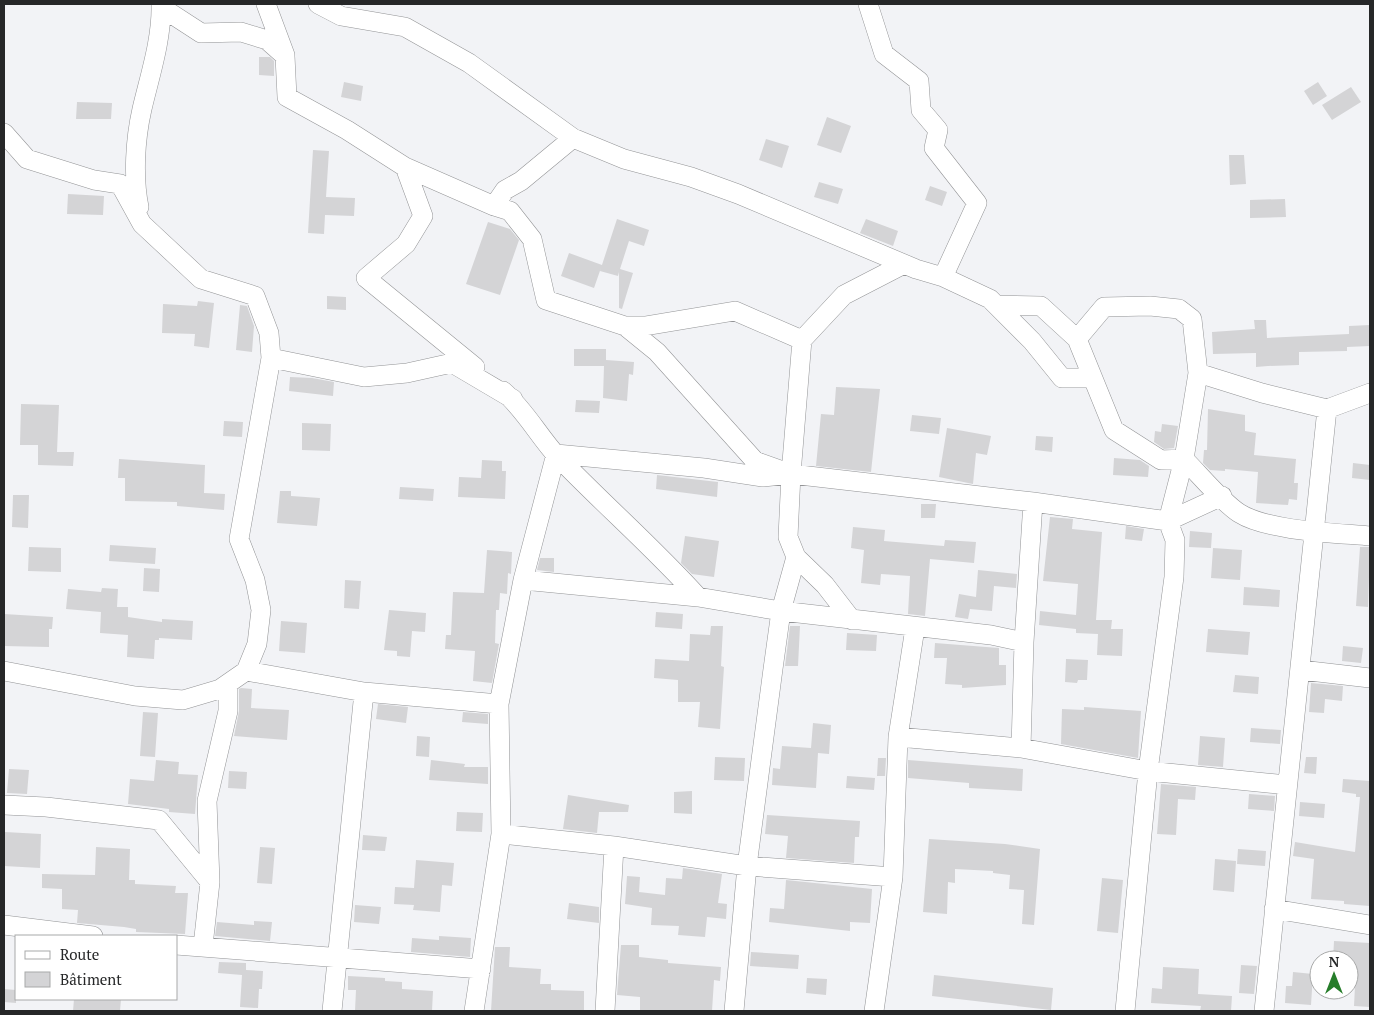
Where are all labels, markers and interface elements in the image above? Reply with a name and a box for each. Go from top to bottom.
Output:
legend [15,935,178,1000]
text: Route [60,944,99,964]
north arrow [1309,950,1359,1000]
text: N [1329,952,1340,971]
text: Bâtiment [60,969,122,989]

